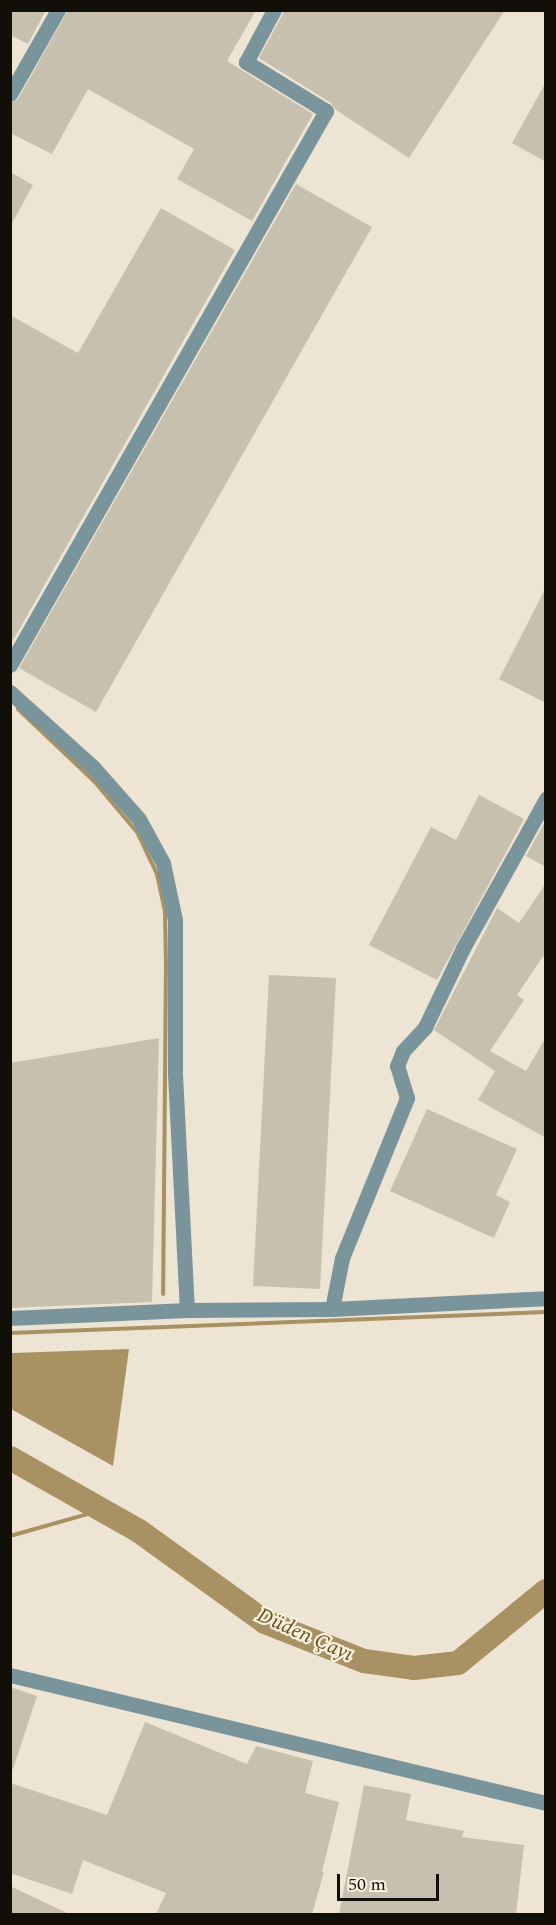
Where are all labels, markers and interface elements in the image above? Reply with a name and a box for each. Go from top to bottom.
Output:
water label: Düden Çayı [253,1603,357,1667]
scale bar [340,1862,442,1900]
text: 50 m [348,1871,386,1898]

